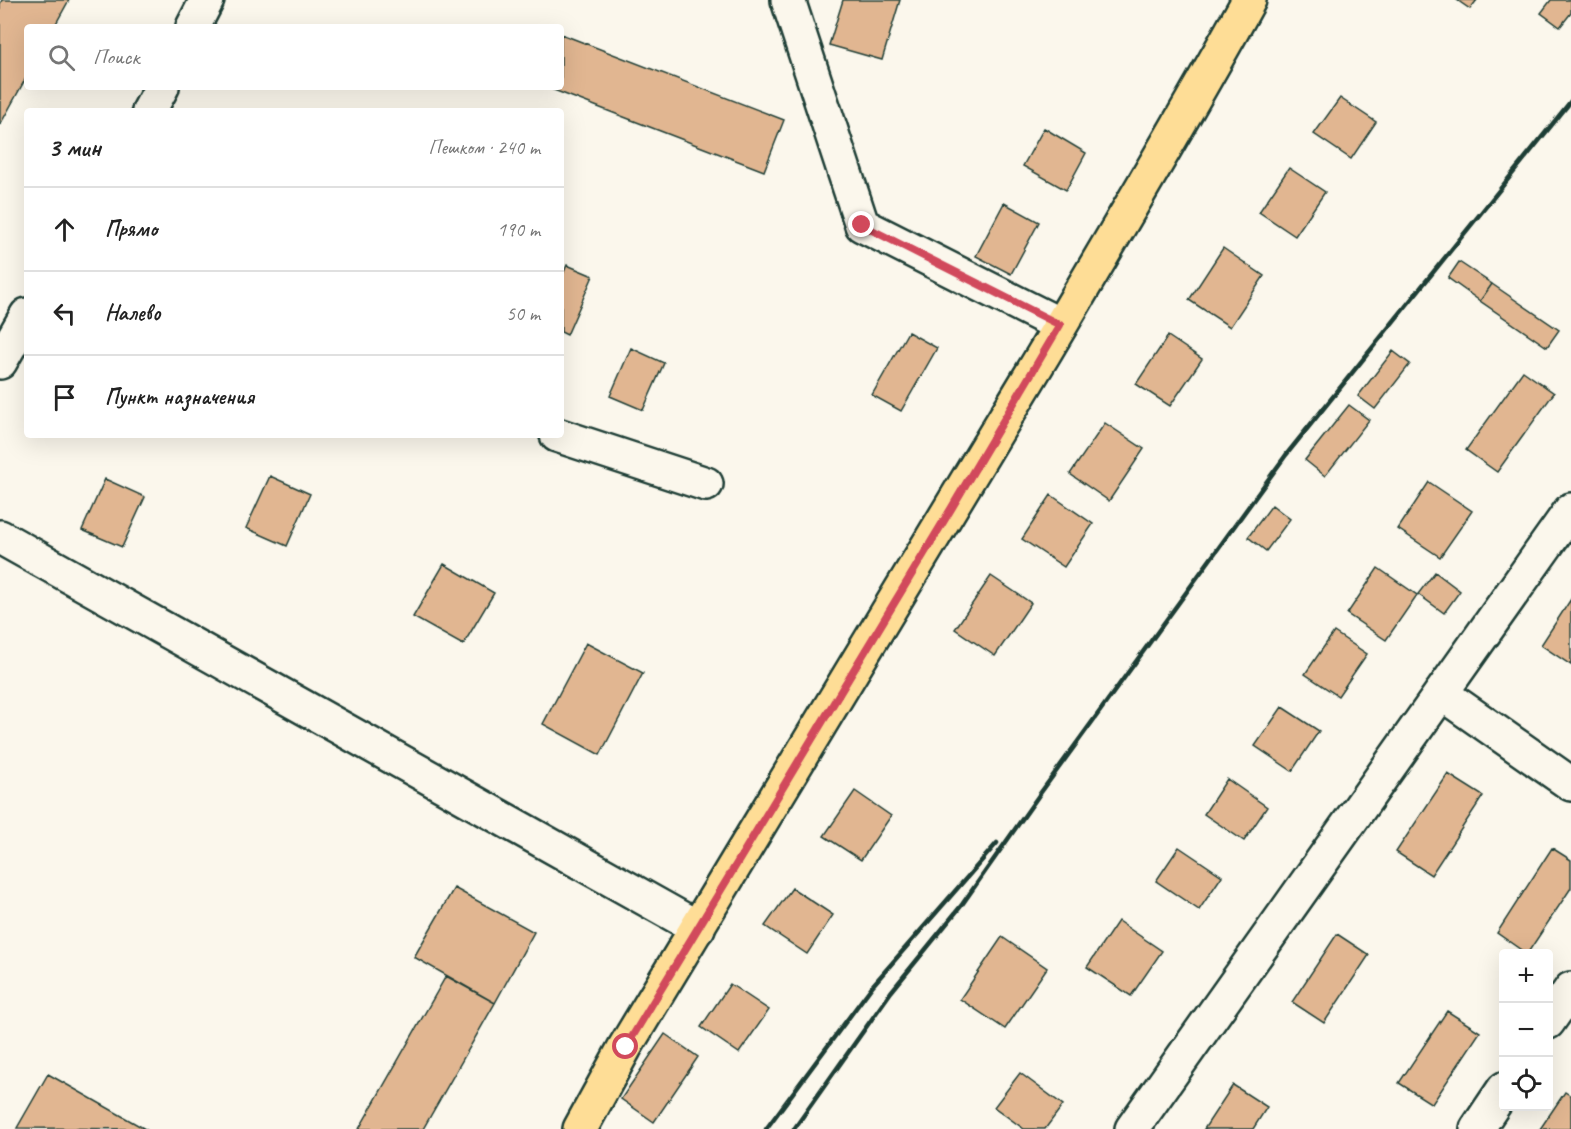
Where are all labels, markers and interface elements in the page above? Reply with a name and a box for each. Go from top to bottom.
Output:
search box [24,24,564,90]
icon: search [45,41,78,74]
text: Поиск [93,43,139,71]
text: 3 мин [48,131,101,164]
text: Пешком · 240 m [428,135,540,160]
route end [848,211,874,237]
icon: ahead [48,213,81,246]
text: Прямо [105,215,157,243]
text: 190 m [497,217,540,242]
icon: left [48,297,81,330]
text: Налево [105,299,161,327]
text: 50 m [506,301,540,326]
icon: arrive [48,381,81,414]
text: Пункт назначения [105,383,254,411]
map controls [1499,949,1553,1111]
button: + [1499,949,1553,1003]
button: − [1499,1003,1553,1057]
route start [612,1033,638,1059]
button: locate [1499,1057,1553,1111]

